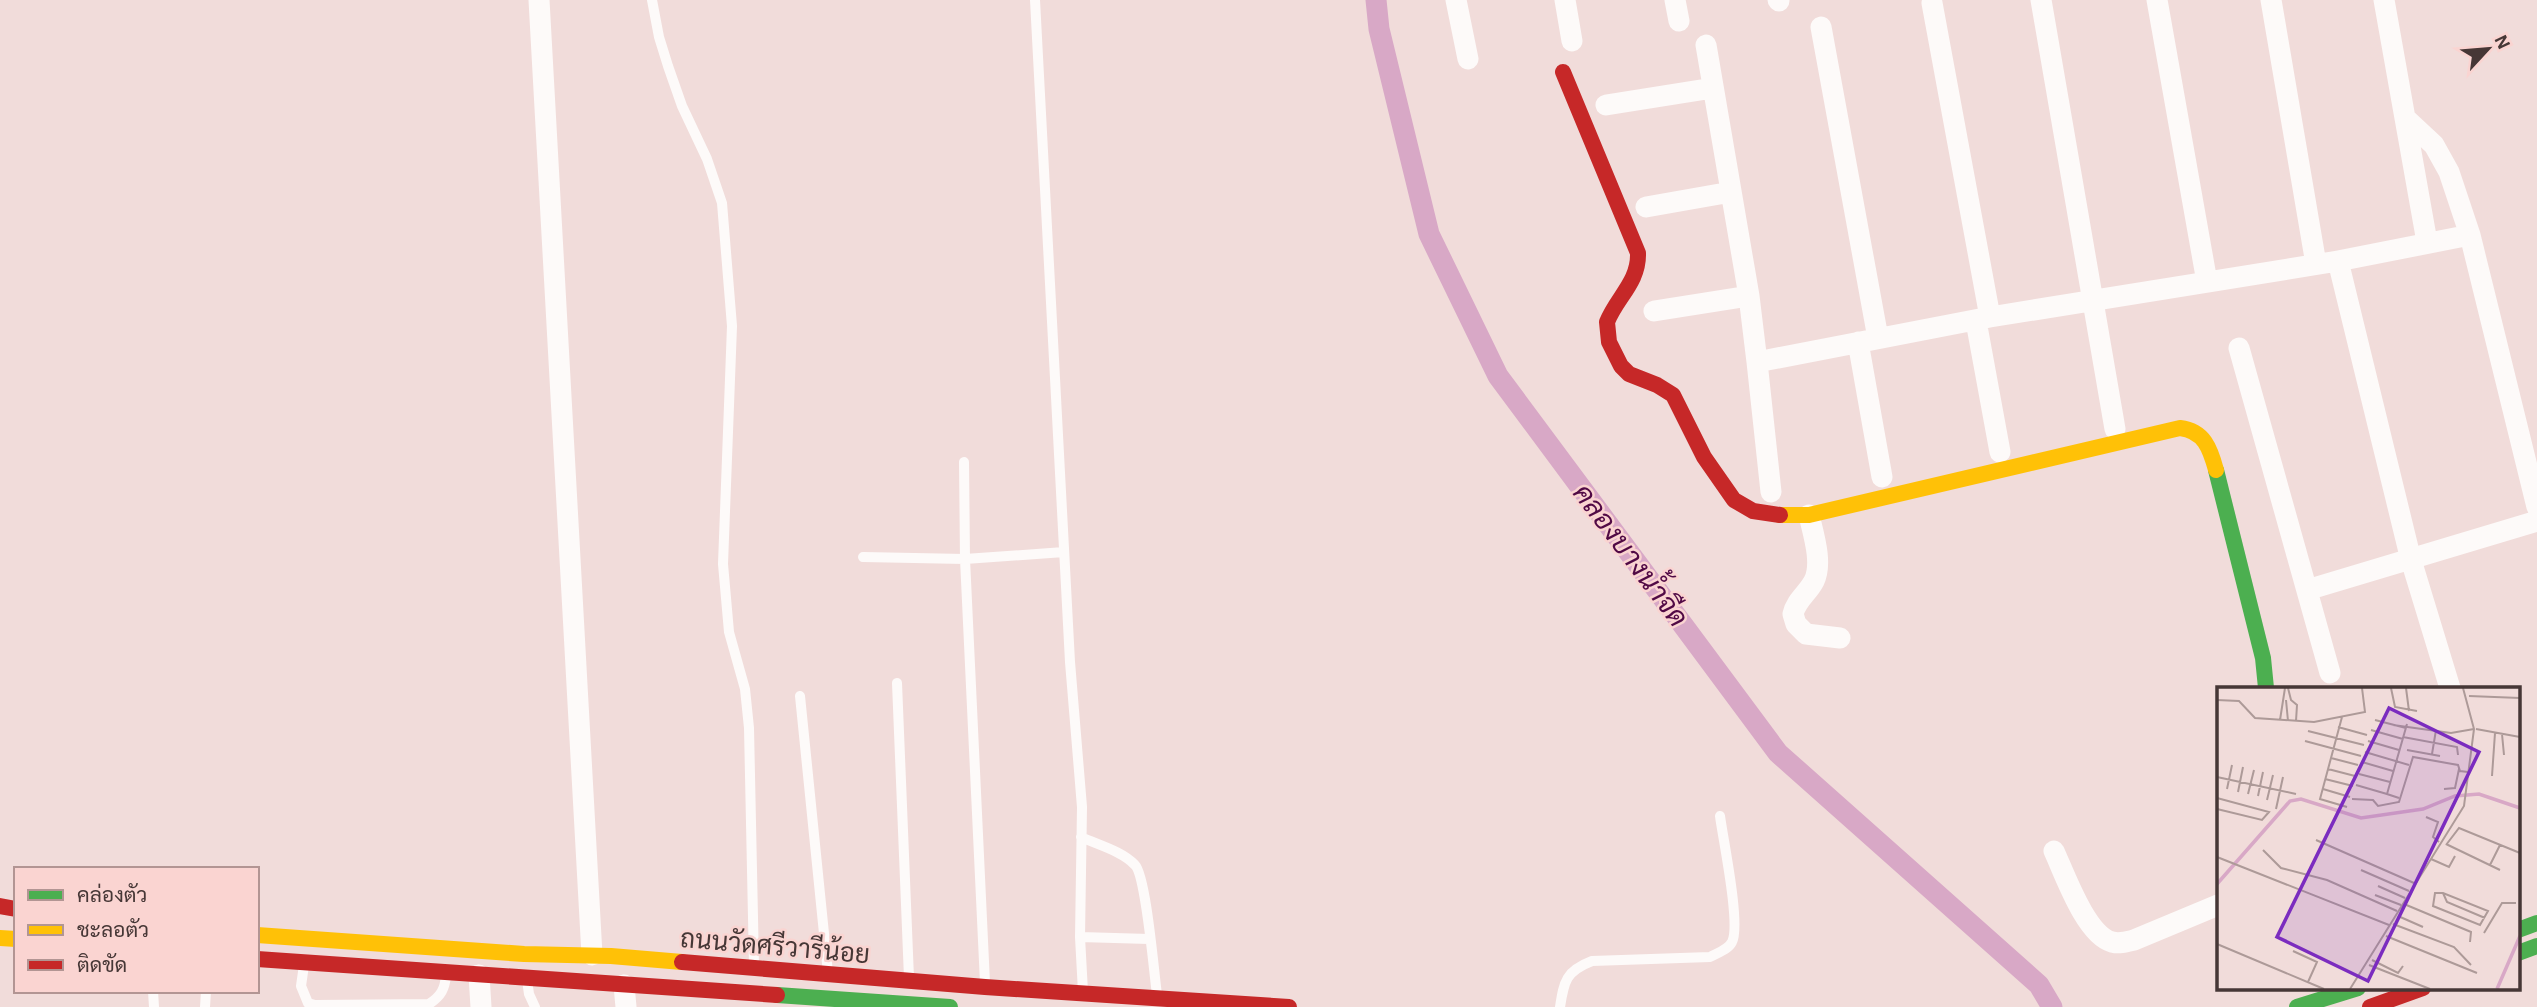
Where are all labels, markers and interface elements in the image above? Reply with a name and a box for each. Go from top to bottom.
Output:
north arrow [2453,14,2523,84]
text: N [2490,32,2513,52]
water label: คลองบางน้ำจืด [1567,473,1701,633]
inset map [2217,687,2520,990]
legend [14,867,259,993]
text: คล่องตัว [77,883,147,906]
text: ชะลอตัว [77,918,149,941]
street label: ถนนวัดศรีวารีน้อย [679,922,871,968]
text: ติดขัด [77,953,127,976]

